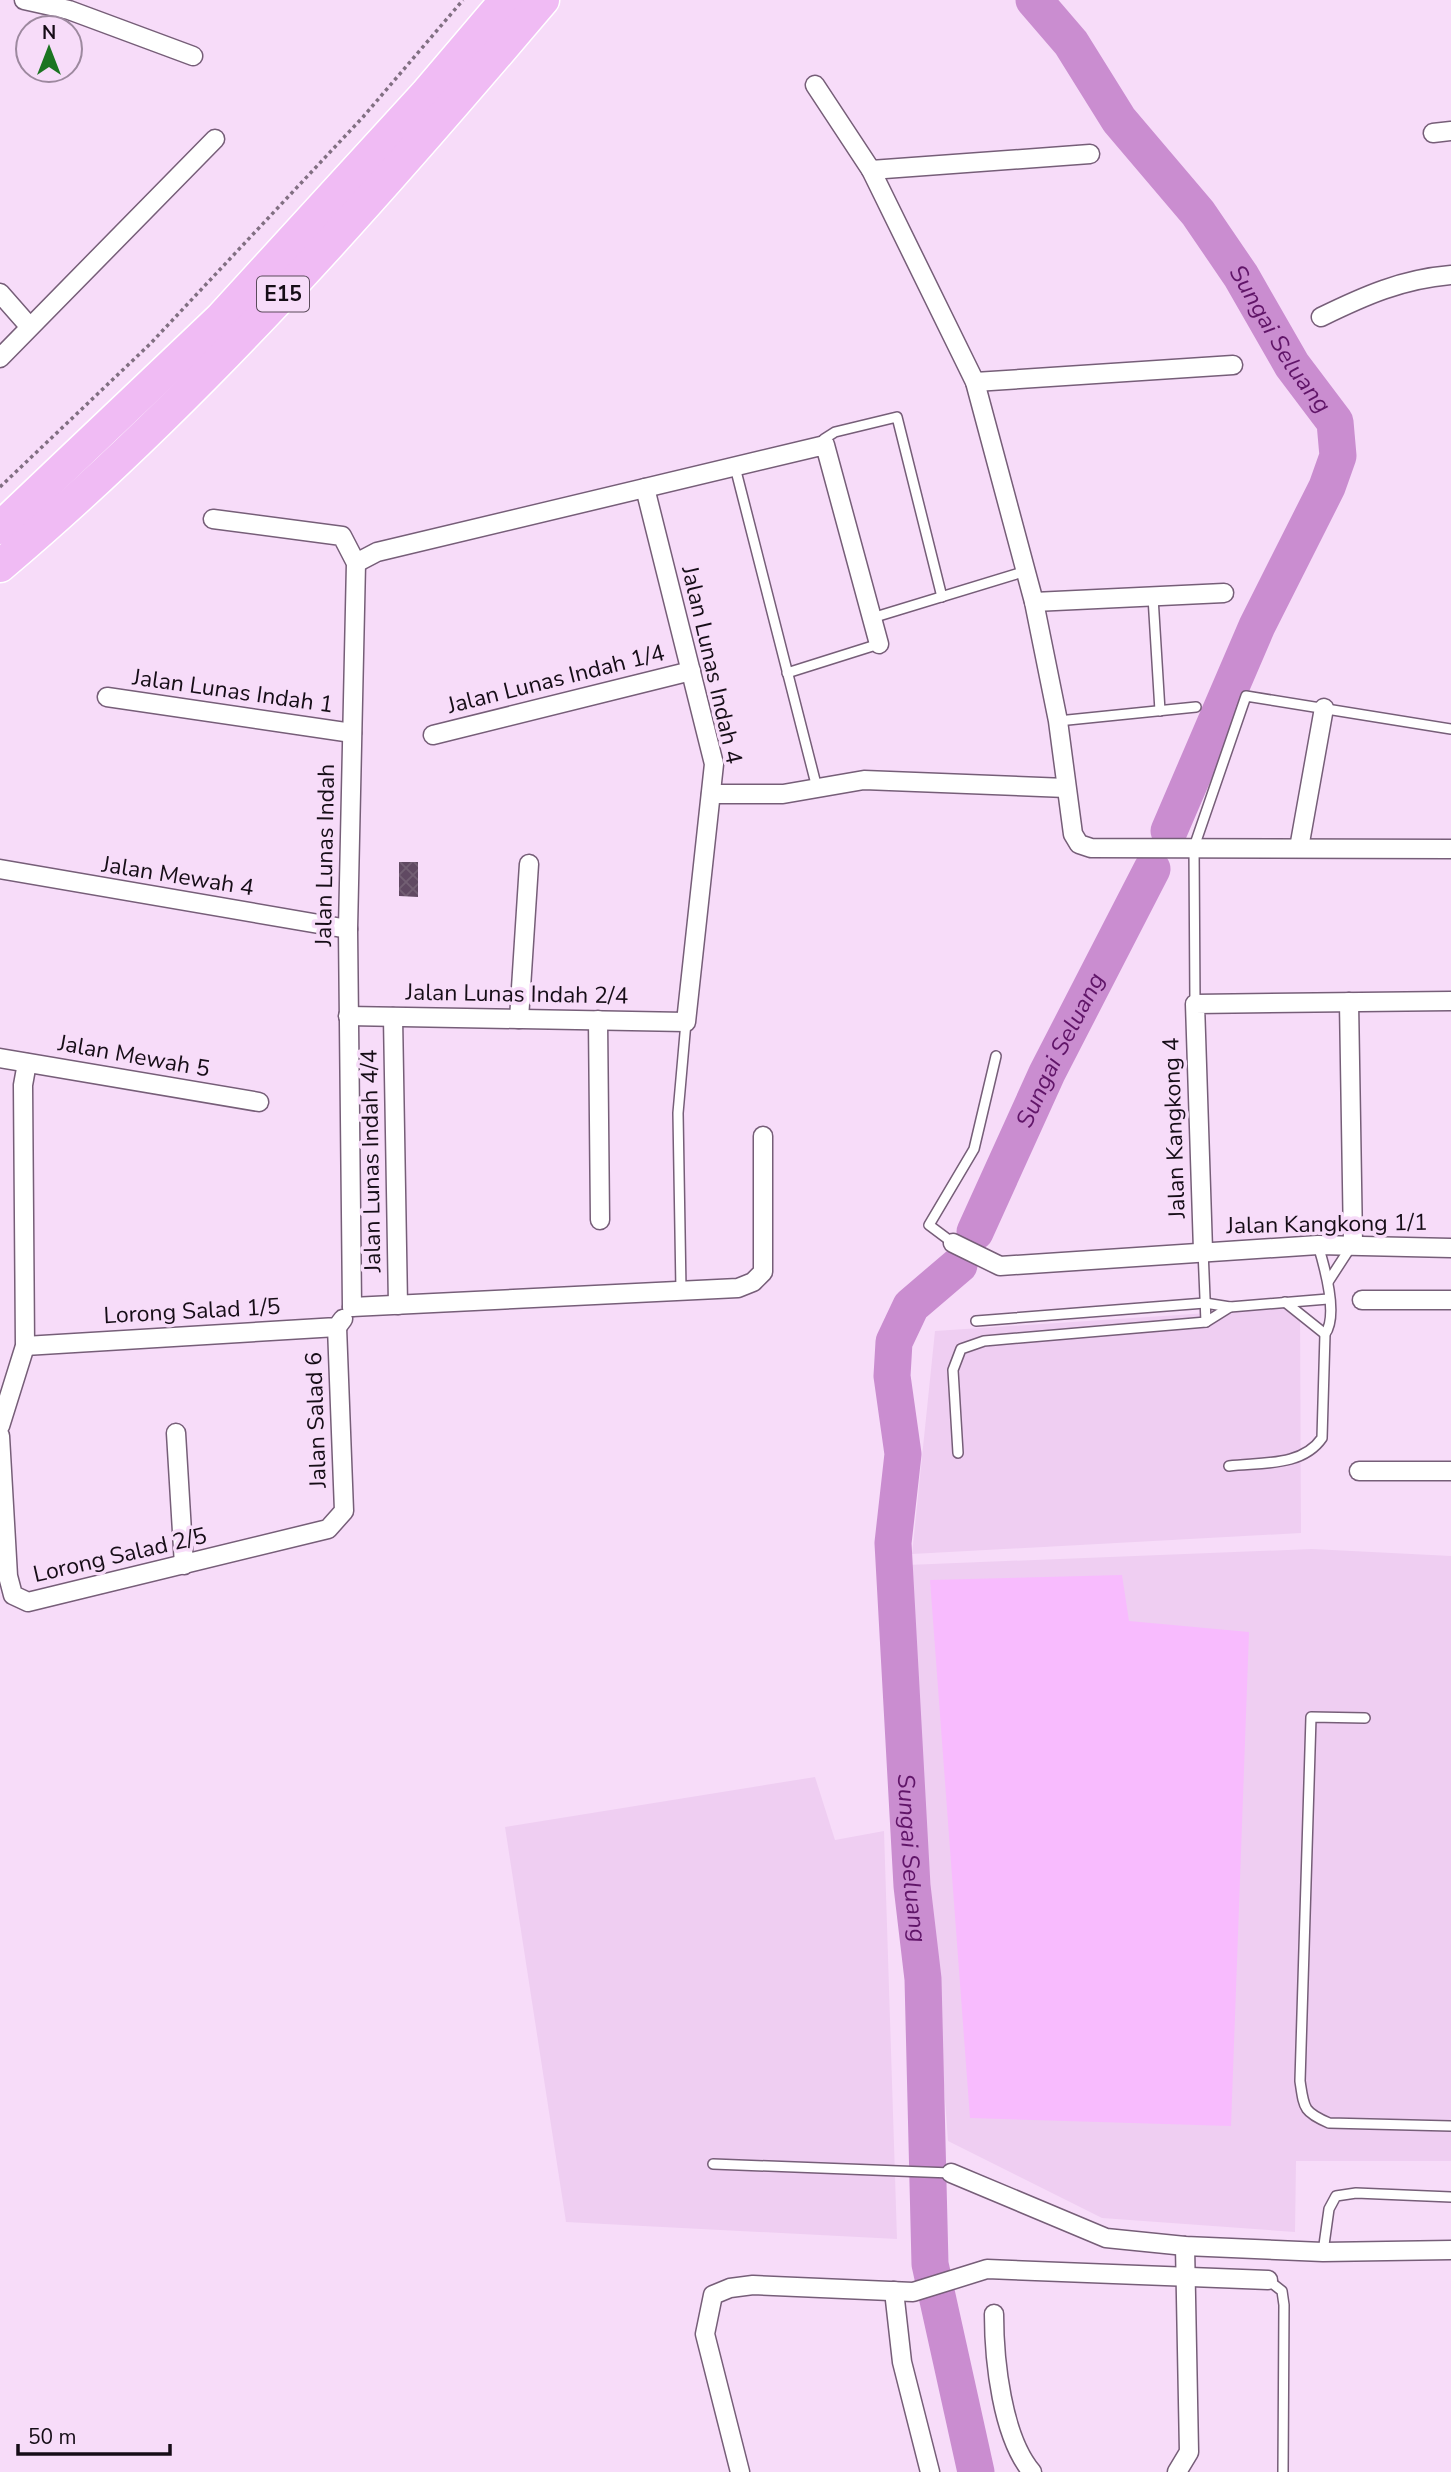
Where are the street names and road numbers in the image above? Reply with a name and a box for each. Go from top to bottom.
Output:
road number: E15 [257,276,309,312]
street label: Jalan Lunas Indah 4 [674,562,750,767]
street label: Jalan Lunas Indah 1/4 [443,637,668,721]
street label: Jalan Lunas Indah 1 [130,661,335,720]
street label: Jalan Lunas Indah [308,763,342,948]
street label: Jalan Mewah 4 [99,849,256,903]
street label: Jalan Lunas Indah 2/4 [404,977,629,1011]
street label: Jalan Mewah 5 [55,1027,212,1085]
street label: Jalan Kangkong 4 [1155,1037,1193,1220]
street label: Jalan Lunas Indah 4/4 [354,1049,388,1274]
street label: Jalan Kangkong 1/1 [1225,1207,1428,1241]
street label: Lorong Salad 1/5 [103,1291,281,1331]
street label: Jalan Salad 6 [298,1351,334,1490]
street label: Lorong Salad 2/5 [30,1520,210,1590]

